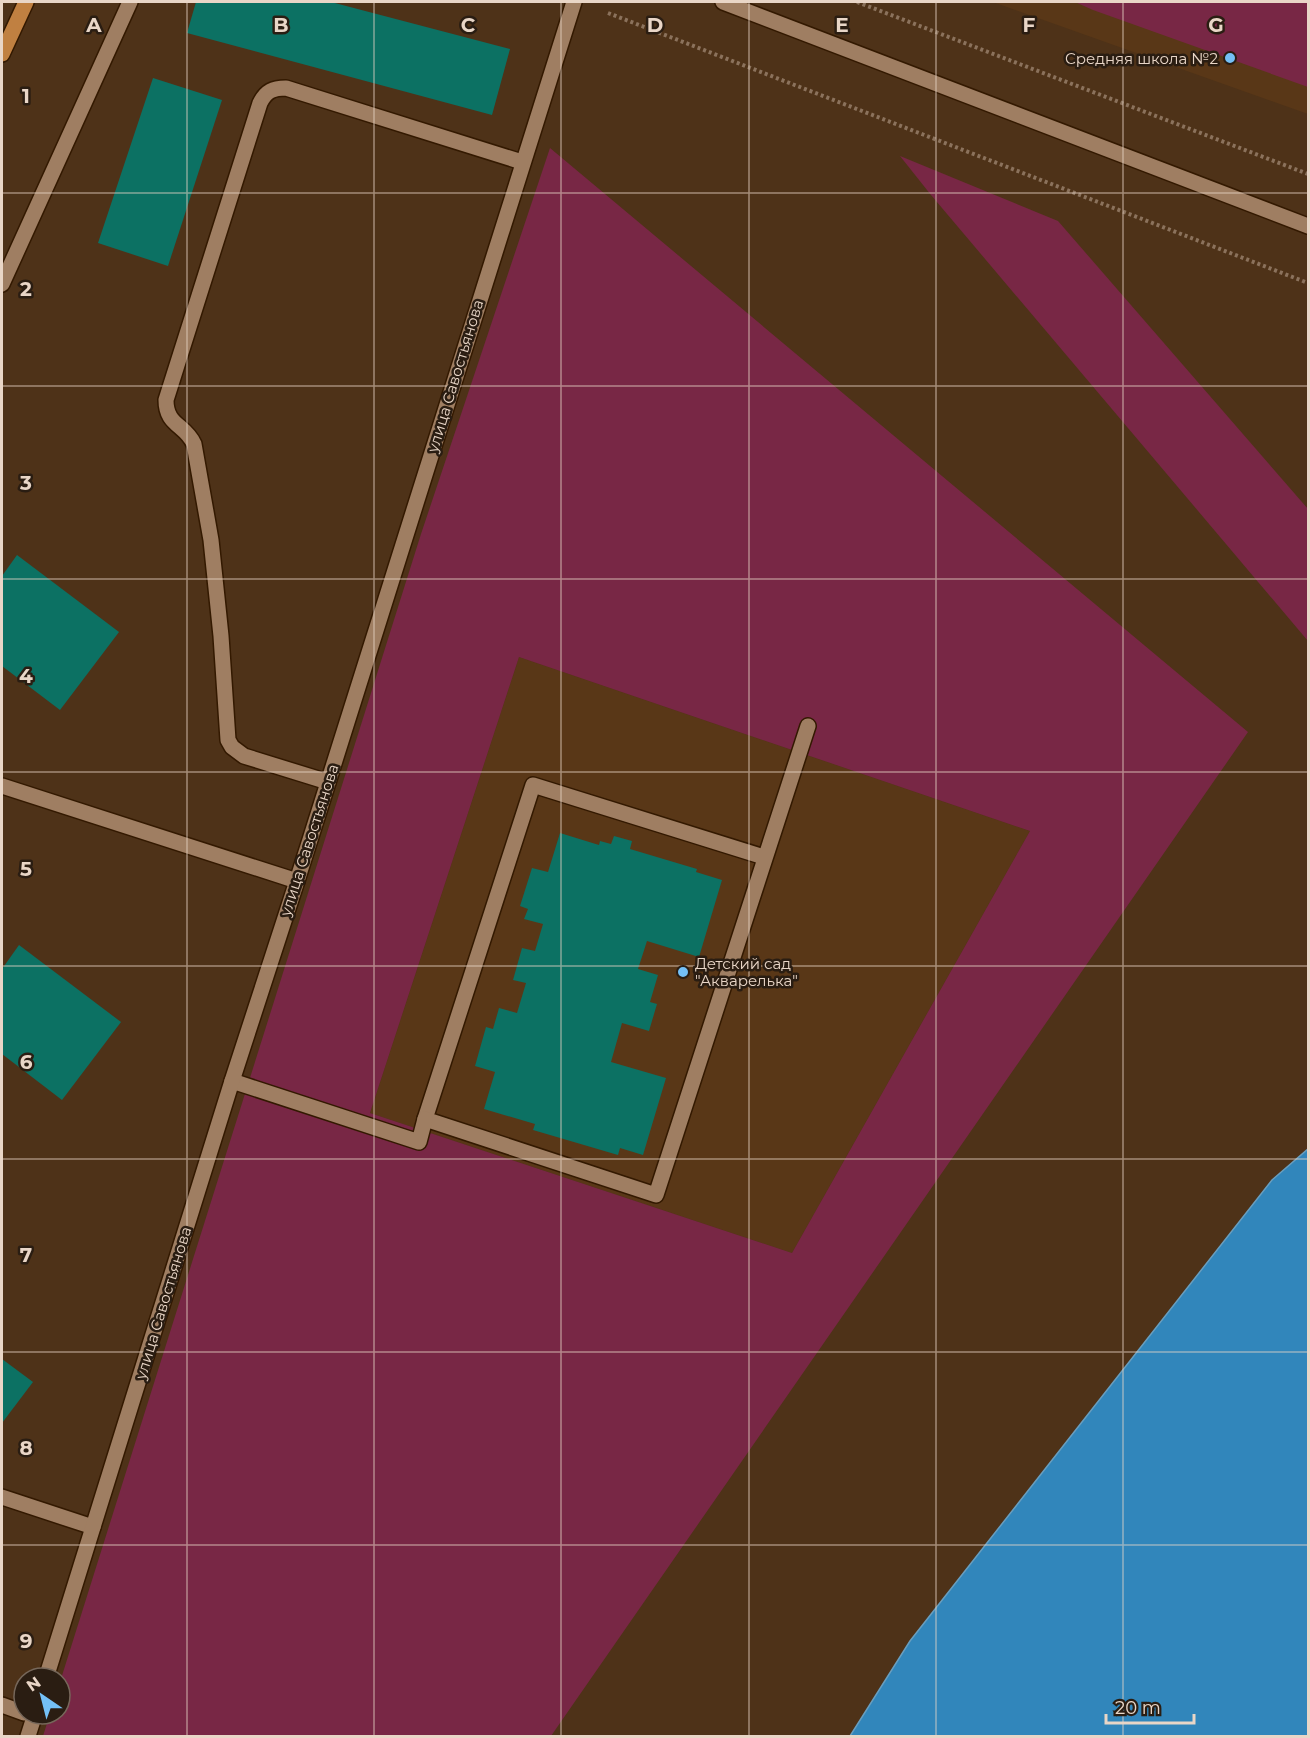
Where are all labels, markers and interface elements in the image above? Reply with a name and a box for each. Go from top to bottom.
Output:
text: A [85,13,102,37]
text: B [273,13,289,37]
text: C [461,13,476,37]
text: D [647,13,663,37]
text: E [835,13,849,37]
text: F [1023,13,1036,37]
text: G [1208,13,1224,37]
place label: Средняя школа №2 [1065,49,1218,68]
marker: Средняя школа №2 [1223,51,1237,65]
text: 1 [22,84,30,108]
text: 2 [20,277,32,301]
street label: улица Савостьянова [422,297,487,456]
text: 3 [19,471,32,495]
text: 4 [19,664,33,688]
street label: улица Савостьянова [275,762,343,919]
text: 5 [20,857,32,881]
place label: Детский сад "Акварелька" [695,954,798,990]
marker: Детский сад "Акварелька" [676,965,690,979]
text: 6 [20,1050,33,1074]
street label: улица Савостьянова [130,1224,195,1383]
text: 7 [20,1243,32,1267]
text: 8 [19,1436,33,1460]
text: 9 [20,1629,32,1653]
north arrow [12,1666,72,1726]
text: N [23,1673,44,1696]
scale bar [1106,1687,1194,1725]
text: 20 m [1115,1697,1161,1719]

